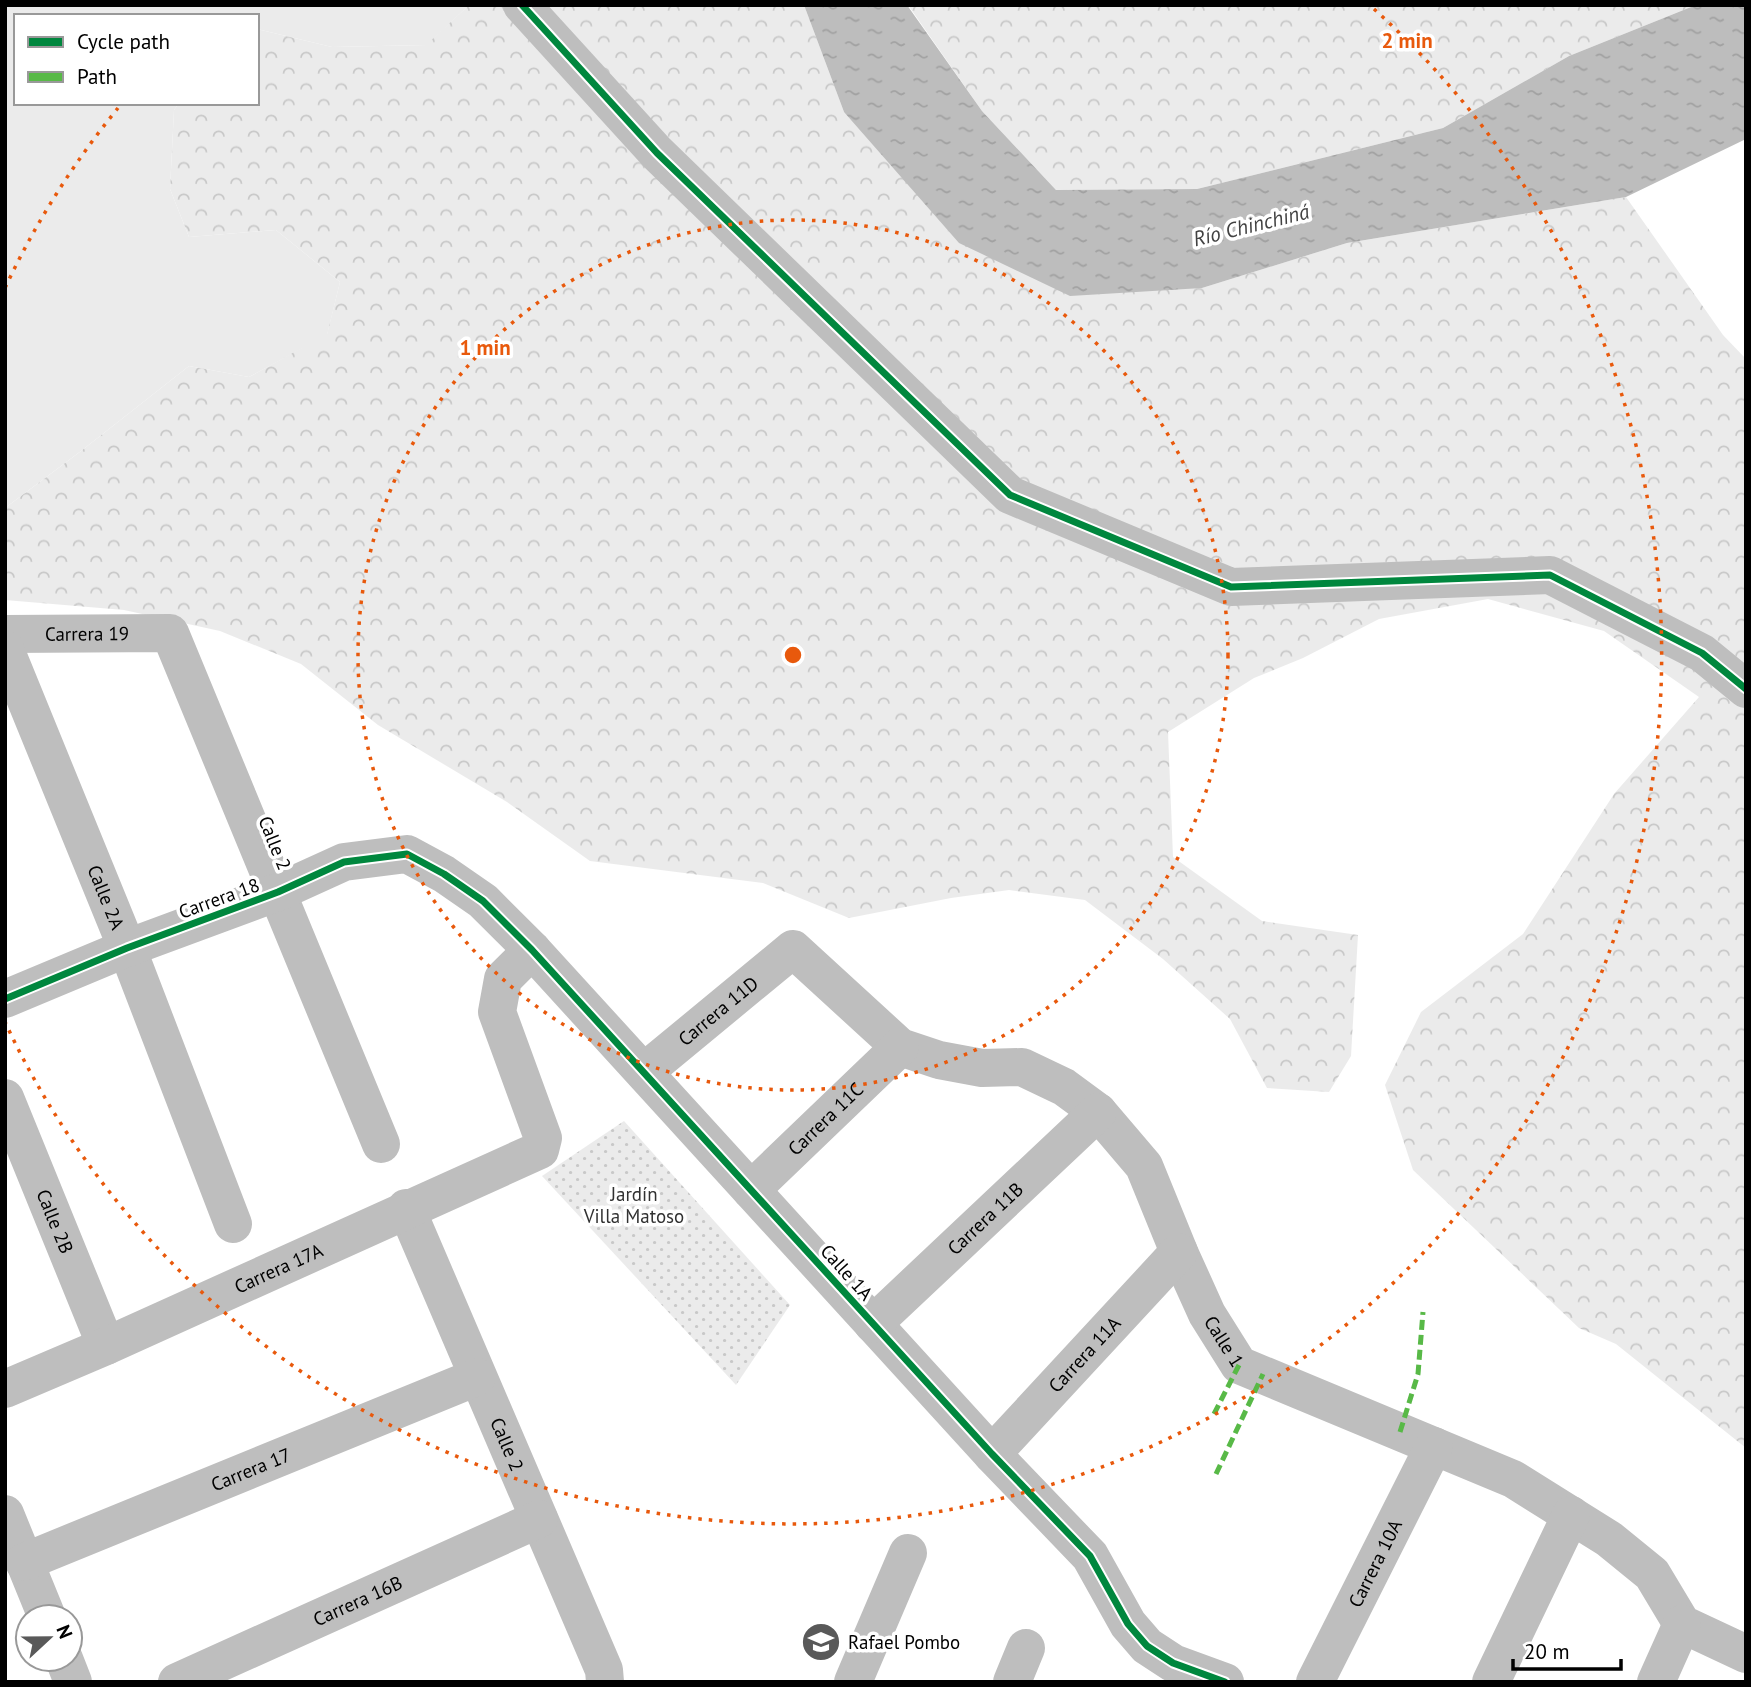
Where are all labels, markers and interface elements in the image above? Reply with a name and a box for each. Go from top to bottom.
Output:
legend [14,14,259,105]
text: 2 min [1381,27,1433,54]
text: Cycle path [77,28,170,55]
text: Path [77,63,117,90]
water label: Río Chinchiná [1190,197,1313,252]
text: 1 min [459,334,511,361]
street label: Carrera 19 [45,621,129,646]
centre of rings [781,643,805,667]
street label: Calle 2 [253,812,297,874]
street label: Calle 2A [82,861,130,933]
street label: Carrera 18 [175,872,263,924]
street label: Carrera 11D [673,971,763,1051]
street label: Carrera 11C [783,1077,868,1160]
street label: Carrera 11B [942,1177,1028,1260]
park label: Jardín Villa Matoso [583,1182,684,1228]
street label: Calle 2B [31,1185,79,1257]
street label: Carrera 17A [231,1238,326,1298]
street label: Calle 1A [816,1239,878,1305]
street label: Carrera 11A [1043,1311,1126,1397]
street label: Calle 1 [1199,1311,1249,1372]
street label: Calle 2 [485,1414,529,1475]
street label: Carrera 17 [207,1442,294,1496]
street label: Carrera 10A [1343,1515,1407,1611]
street label: Carrera 16B [309,1570,406,1631]
north arrow [14,1603,84,1673]
text: N [51,1621,78,1642]
school or university icon: Rafael Pombo [800,1621,842,1663]
scale bar [1513,1628,1622,1672]
place label: Rafael Pombo [848,1630,960,1654]
text: 20 m [1524,1638,1570,1665]

